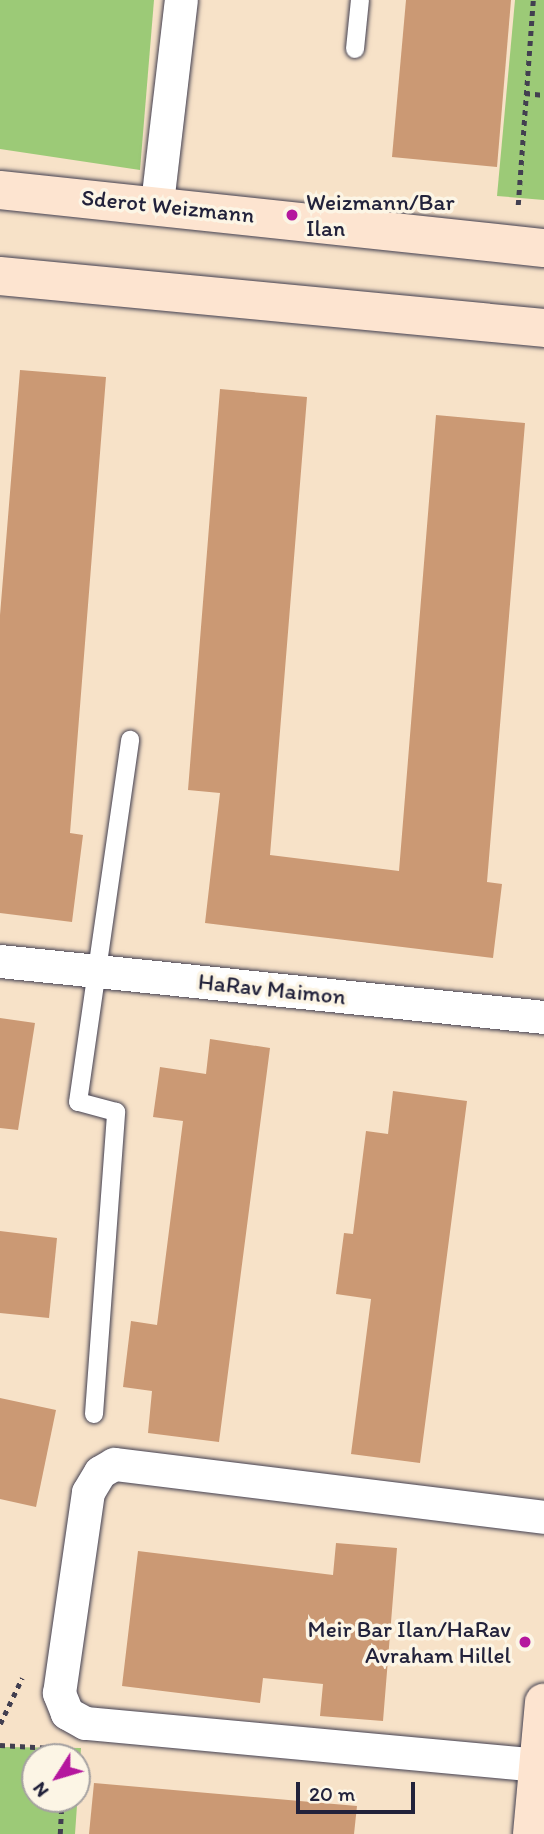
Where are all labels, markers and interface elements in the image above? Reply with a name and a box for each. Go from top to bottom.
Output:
street label: Sderot Weizmann [80,183,256,229]
place label: Weizmann/Bar Ilan [306,188,455,242]
marker: Weizmann/Bar Ilan [284,207,300,223]
street label: HaRav Maimon [197,968,347,1010]
place label: Meir Bar Ilan/HaRav Avraham Hillel [307,1615,511,1669]
marker: Meir Bar Ilan/HaRav Avraham Hillel [517,1634,533,1650]
north arrow [21,1743,91,1813]
scale bar [299,1768,418,1812]
text: N [27,1778,53,1802]
text: 20 m [309,1781,355,1806]

